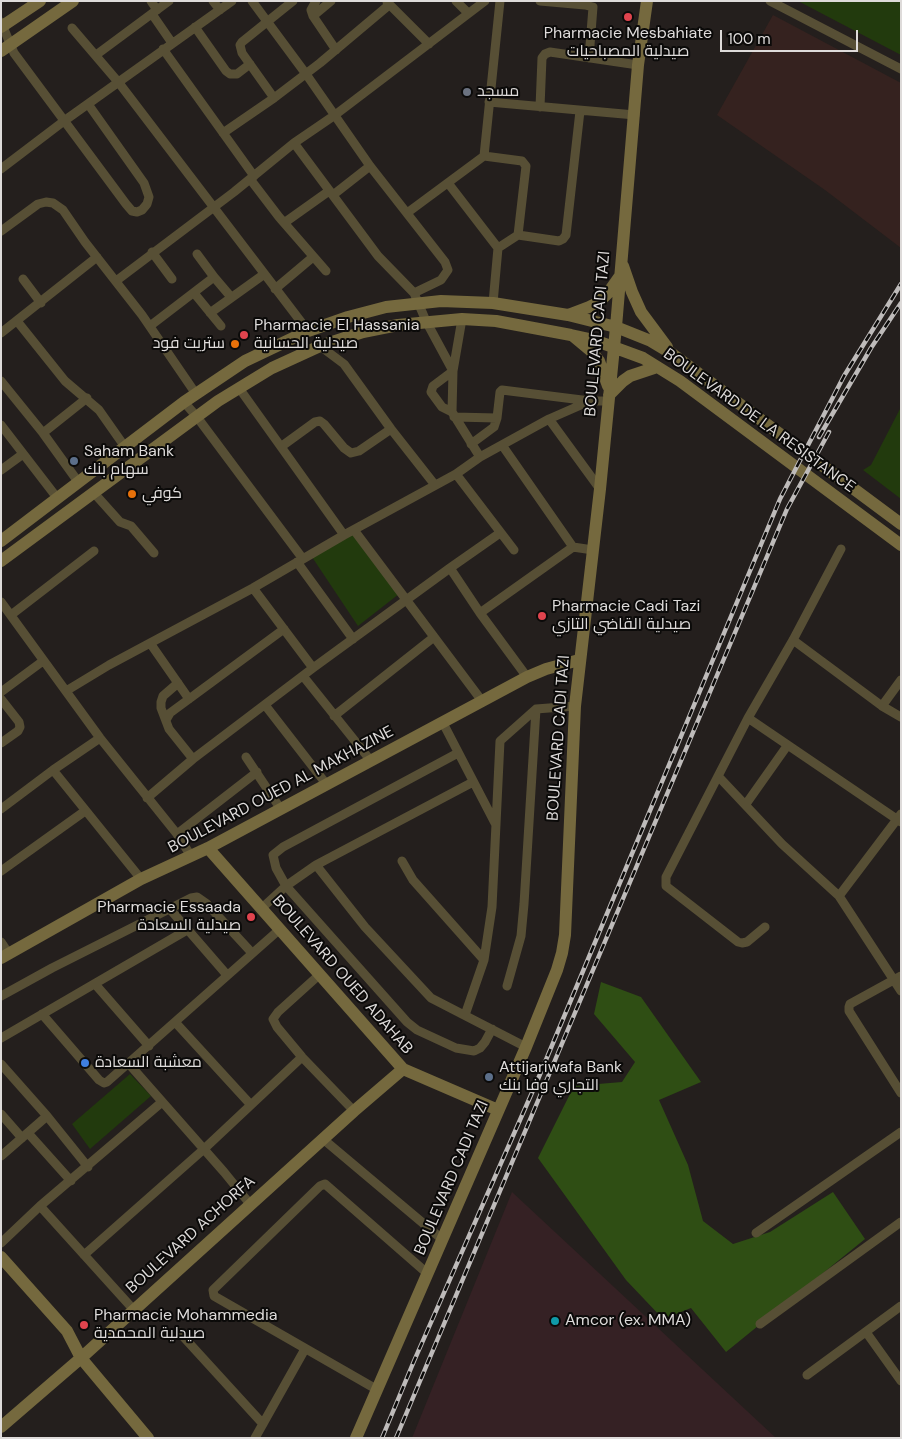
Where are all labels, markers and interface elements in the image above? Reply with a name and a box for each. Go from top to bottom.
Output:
marker: Pharmacie Mesbahiate صيدلية المصباحيات [622,11,634,23]
scale bar [722,20,860,52]
place label: Pharmacie Mesbahiate صيدلية المصباحيات [544,24,712,62]
text: 100 m [728,29,771,49]
place label: مسجد [477,82,519,102]
marker: مسجد [461,86,473,98]
street label: BOULEVARD CADI TAZI [581,250,615,418]
place label: Pharmacie El Hassania صيدلية الحسانية [254,316,419,354]
marker: Pharmacie El Hassania صيدلية الحسانية [238,329,250,341]
place label: ستريت فود [153,334,225,354]
marker: ستريت فود [229,338,241,350]
street label: BOULEVARD DE LA RESISTANCE [659,345,859,497]
place label: Saham Bank سهام بنك [84,442,174,480]
marker: Saham Bank سهام بنك [68,455,80,467]
place label: كوفي [142,484,182,504]
marker: كوفي [126,488,138,500]
place label: Pharmacie Cadi Tazi صيدلية القاضي التازي [552,597,700,635]
marker: Pharmacie Cadi Tazi صيدلية القاضي التازي [536,610,548,622]
street label: BOULEVARD CADI TAZI [544,654,574,822]
street label: BOULEVARD OUED AL MAKHAZINE [165,722,397,858]
street label: BOULEVARD OUED ADAHAB [268,892,416,1058]
place label: Pharmacie Essaada صيدلية السعادة [97,898,241,936]
marker: Pharmacie Essaada صيدلية السعادة [245,911,257,923]
place label: معشبة السعادة [95,1053,202,1073]
marker: معشبة السعادة [79,1057,91,1069]
place label: Attijariwafa Bank التجاري وفا بنك [499,1058,622,1096]
marker: Attijariwafa Bank التجاري وفا بنك [483,1071,495,1083]
street label: BOULEVARD CADI TAZI [411,1098,493,1258]
street label: BOULEVARD ACHORFA [123,1172,259,1298]
place label: Pharmacie Mohammedia صيدلية المحمدية [94,1306,277,1344]
place label: Amcor (ex. MMA) [565,1311,691,1331]
marker: Amcor (ex. MMA) [549,1315,561,1327]
marker: Pharmacie Mohammedia صيدلية المحمدية [78,1319,90,1331]

